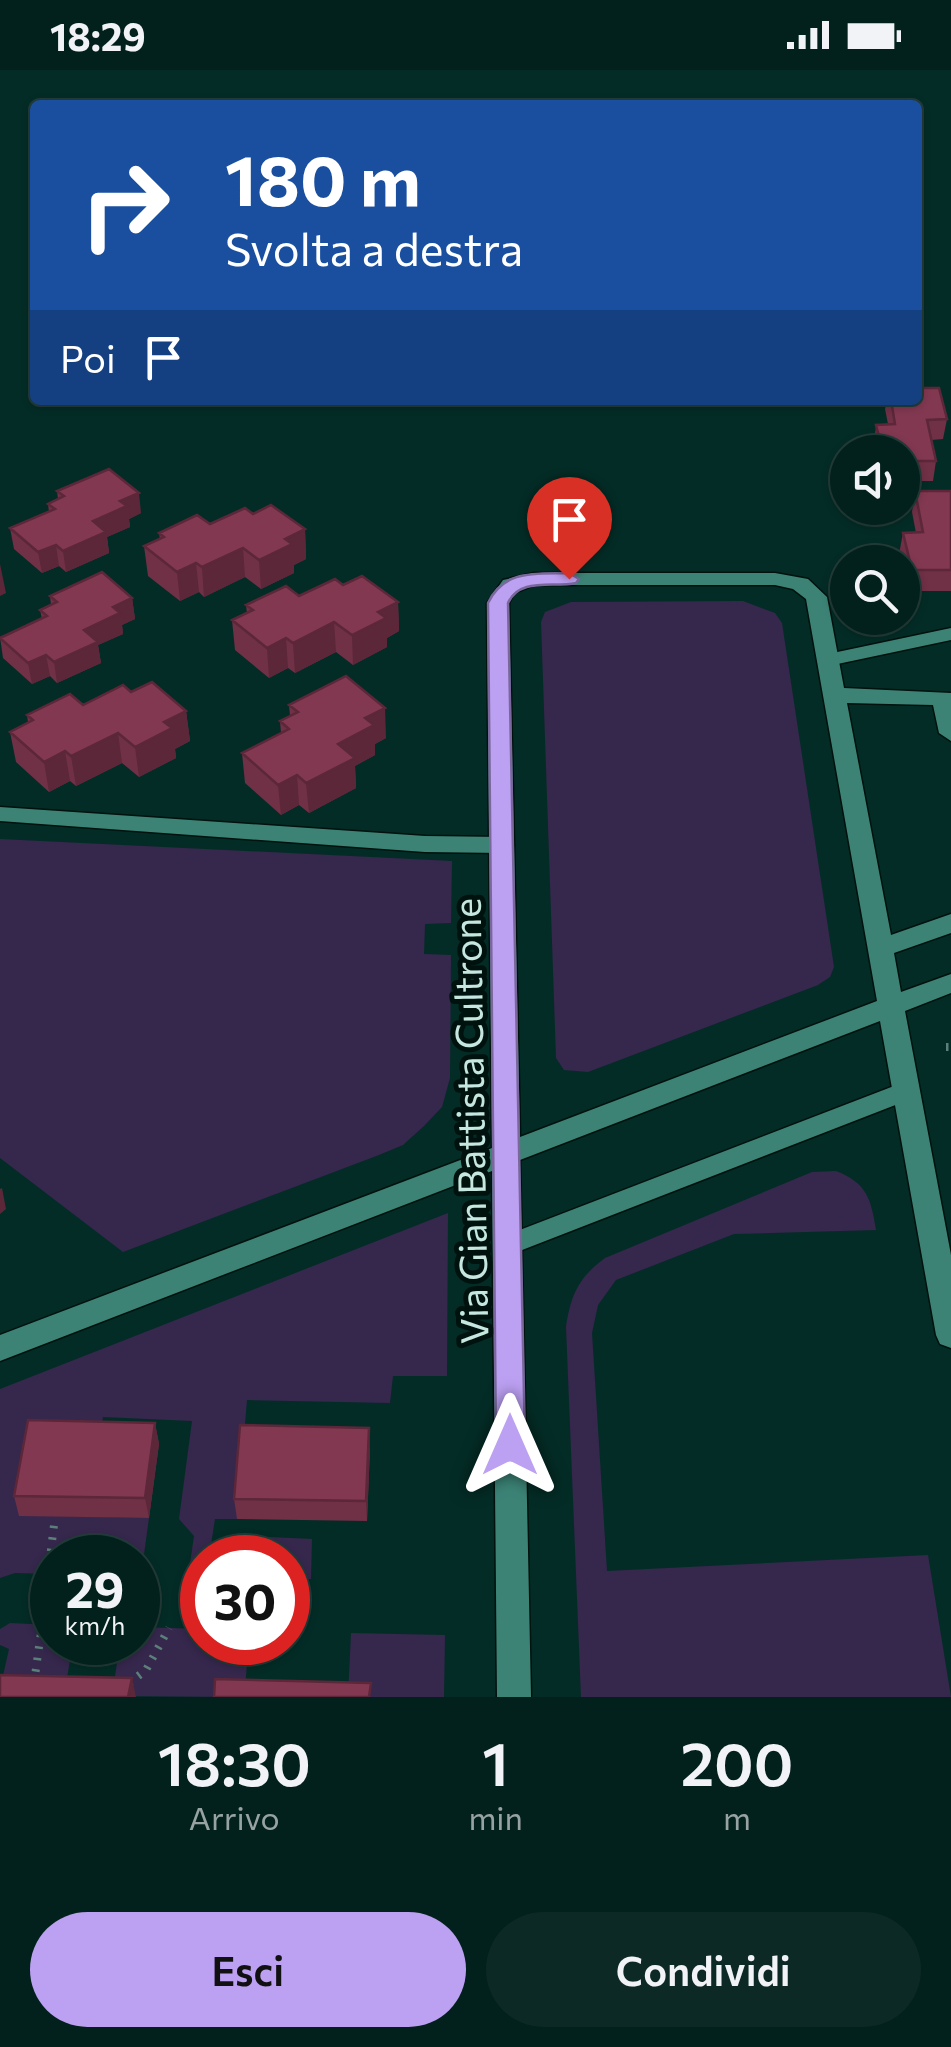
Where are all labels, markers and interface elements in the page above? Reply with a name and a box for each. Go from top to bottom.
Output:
text: 18:29 [50,12,146,59]
text: 180 m [225,135,421,220]
icon: right [60,140,190,270]
text: Svolta a destra [225,220,523,275]
icon: arrive [136,330,191,385]
text: Poi [60,334,116,381]
map controls [830,435,920,635]
button: sound [830,435,920,525]
pin [527,477,612,580]
icon: arrive [542,492,597,547]
button: search [830,545,920,635]
street label: Via Gian Battista Cultrone [442,897,496,1345]
position arrow [458,1393,562,1497]
speed limit sign: 30 [180,1535,310,1665]
text: 29 [65,1557,124,1618]
text: km/h [65,1610,125,1640]
text: 18:30 [158,1725,311,1798]
text: 1 [482,1725,509,1798]
text: 200 [681,1725,793,1798]
text: Arrivo [189,1797,280,1837]
text: min [468,1797,523,1837]
text: m [723,1797,751,1837]
button: Esci [30,1912,466,2027]
button: Condividi [486,1912,921,2027]

